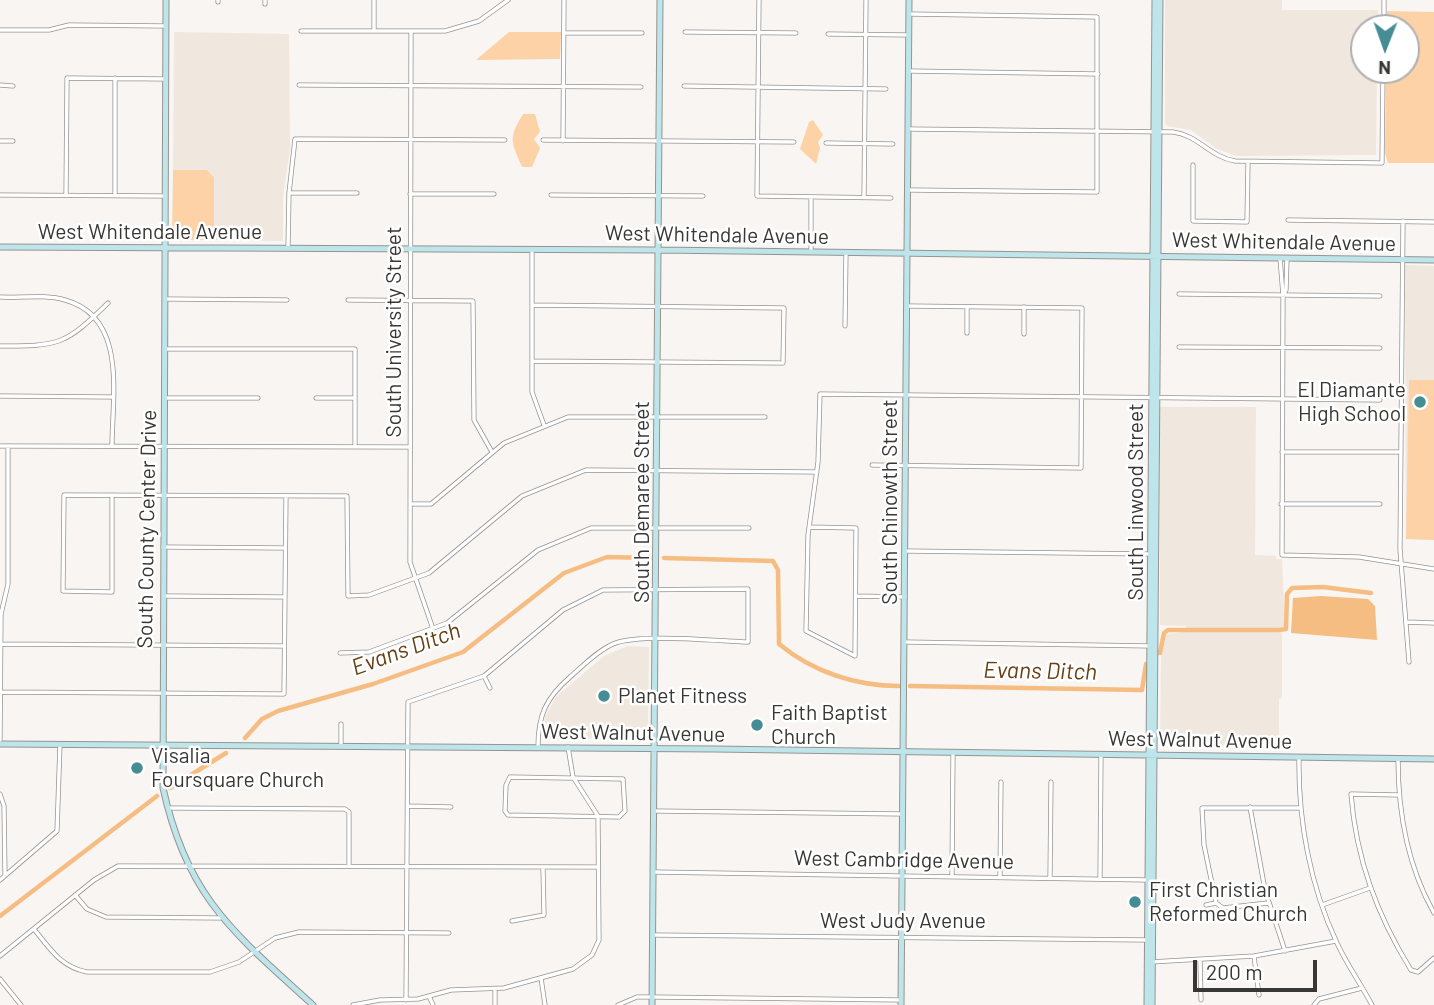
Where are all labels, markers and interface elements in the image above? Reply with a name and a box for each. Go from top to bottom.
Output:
north arrow [1350,14,1420,84]
text: N [1378,57,1391,80]
street label: West Whitendale Avenue [38,219,262,245]
street label: West Whitendale Avenue [605,220,829,250]
street label: South University Street [381,226,407,438]
street label: West Whitendale Avenue [1172,227,1396,257]
place label: El Diamante High School [1297,377,1406,427]
marker: El Diamante High School [1412,394,1428,410]
street label: South Chinowth Street [877,399,903,605]
street label: South Demaree Street [629,401,655,603]
street label: South Linwood Street [1123,403,1149,601]
street label: South County Center Drive [132,409,162,649]
water label: Evans Ditch [348,617,464,681]
water label: Evans Ditch [983,656,1097,686]
place label: Planet Fitness [618,683,747,709]
marker: Planet Fitness [596,688,612,704]
place label: Faith Baptist Church [771,700,888,750]
marker: Faith Baptist Church [749,717,765,733]
street label: West Walnut Avenue [541,719,725,747]
street label: West Walnut Avenue [1108,726,1292,754]
place label: Visalia Foursquare Church [151,743,324,793]
marker: Visalia Foursquare Church [129,760,145,776]
street label: West Cambridge Avenue [794,845,1014,875]
place label: First Christian Reformed Church [1149,877,1308,927]
marker: First Christian Reformed Church [1127,894,1143,910]
street label: West Judy Avenue [820,908,986,934]
scale bar [1196,946,1320,990]
text: 200 m [1206,959,1263,984]

